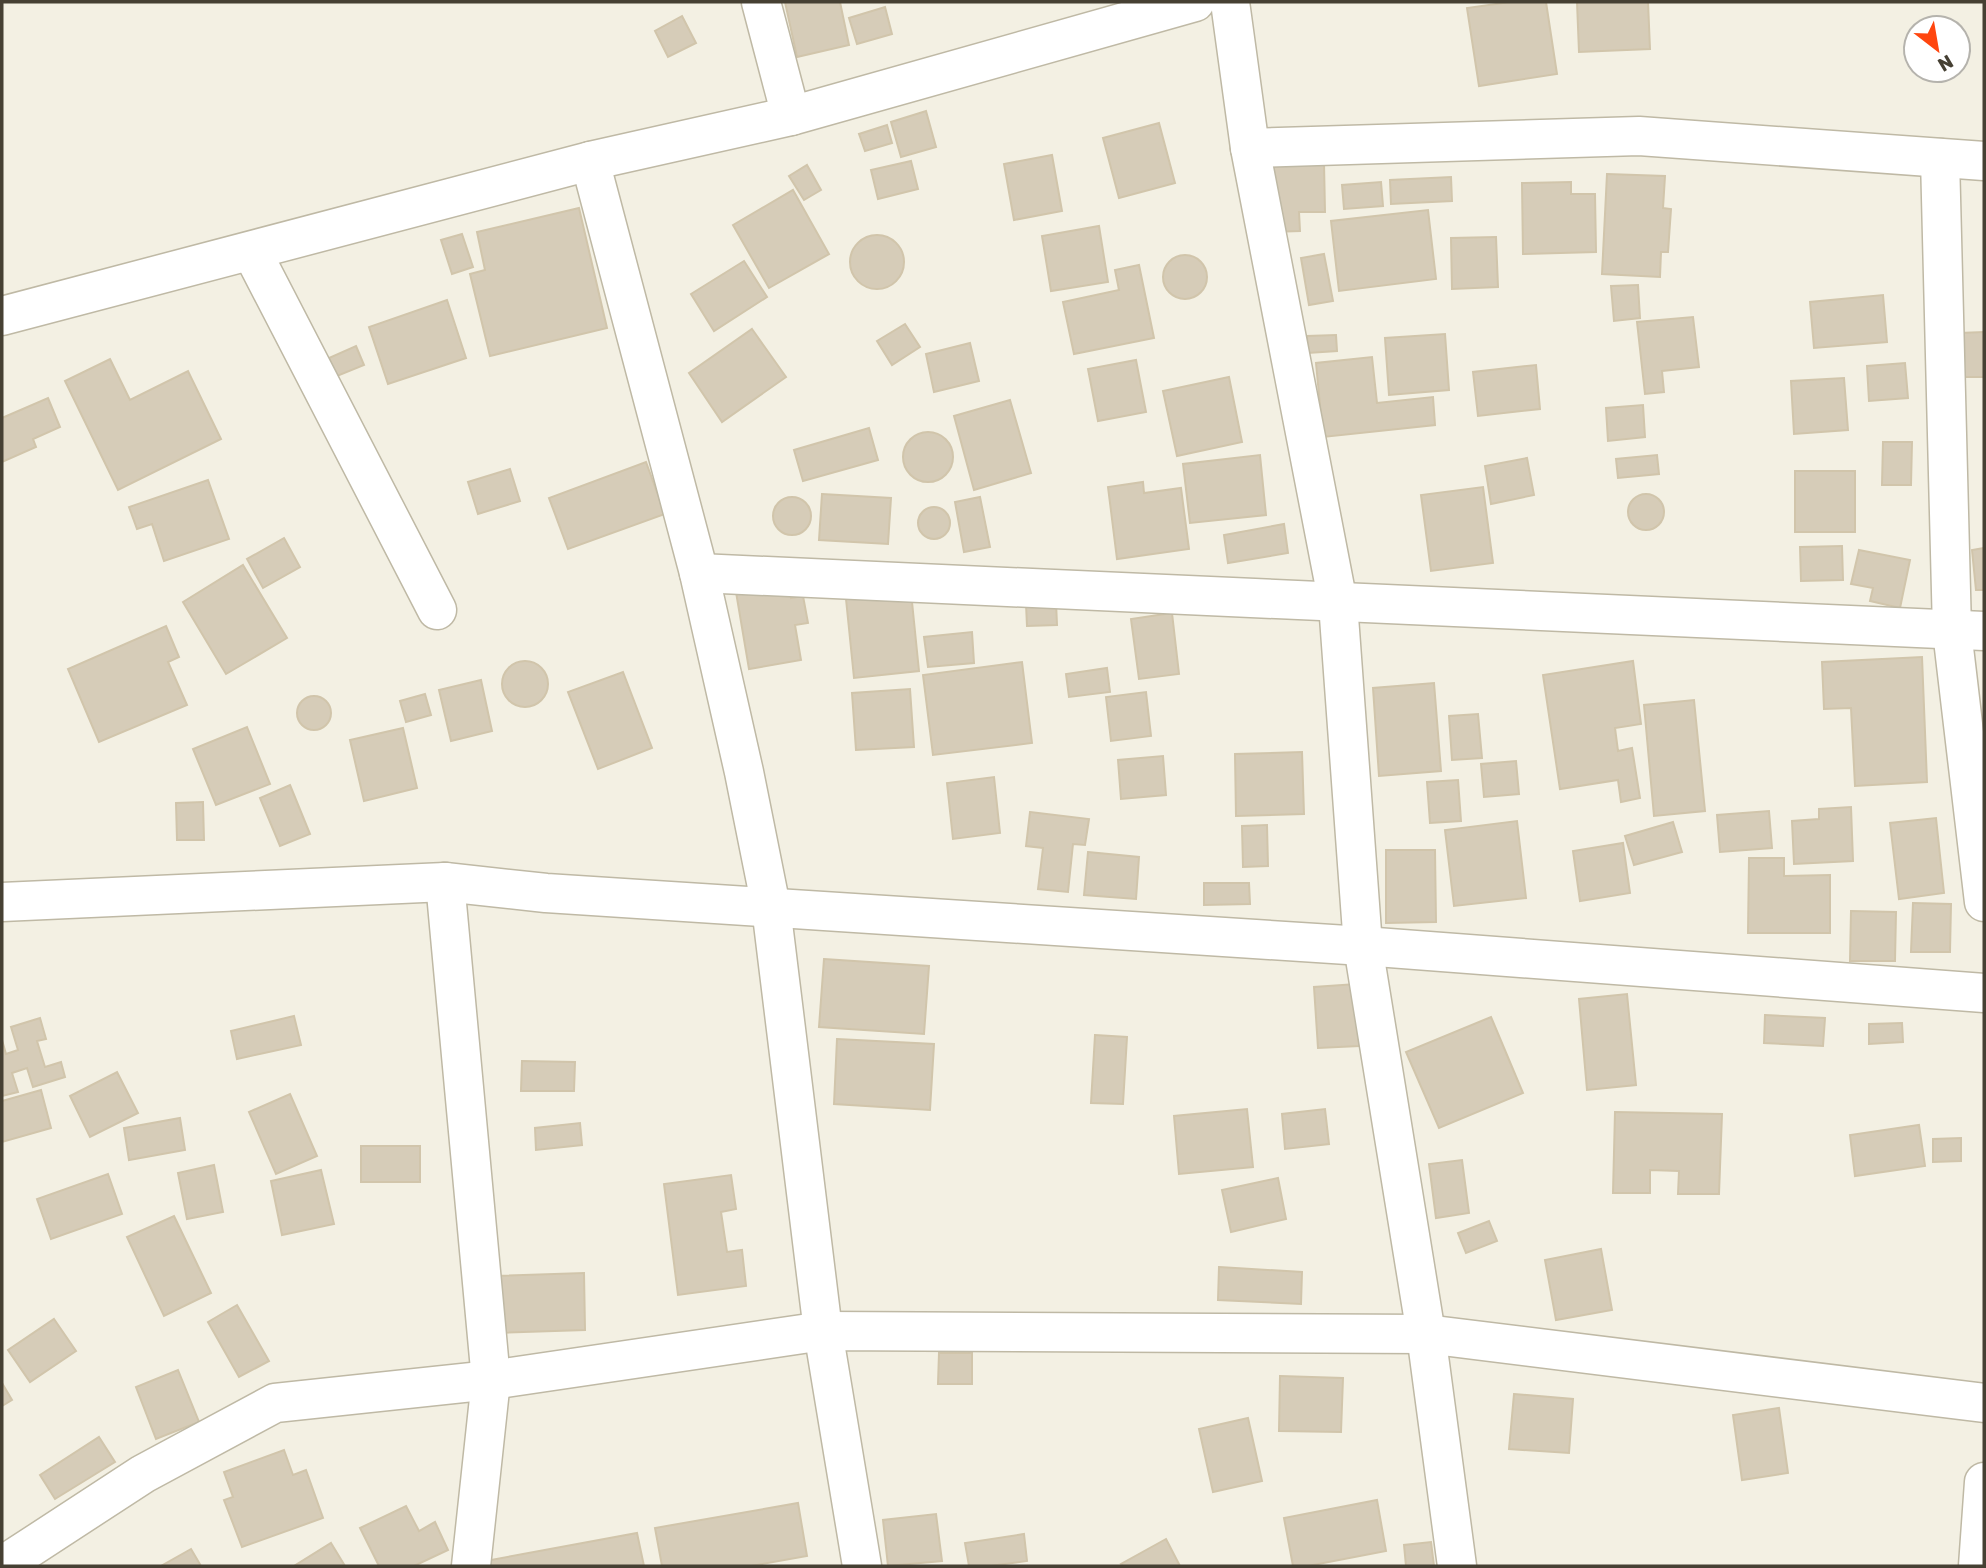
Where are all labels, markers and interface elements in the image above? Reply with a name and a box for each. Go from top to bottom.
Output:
north arrow [1902,14,1972,84]
text: N [1934,50,1957,77]

